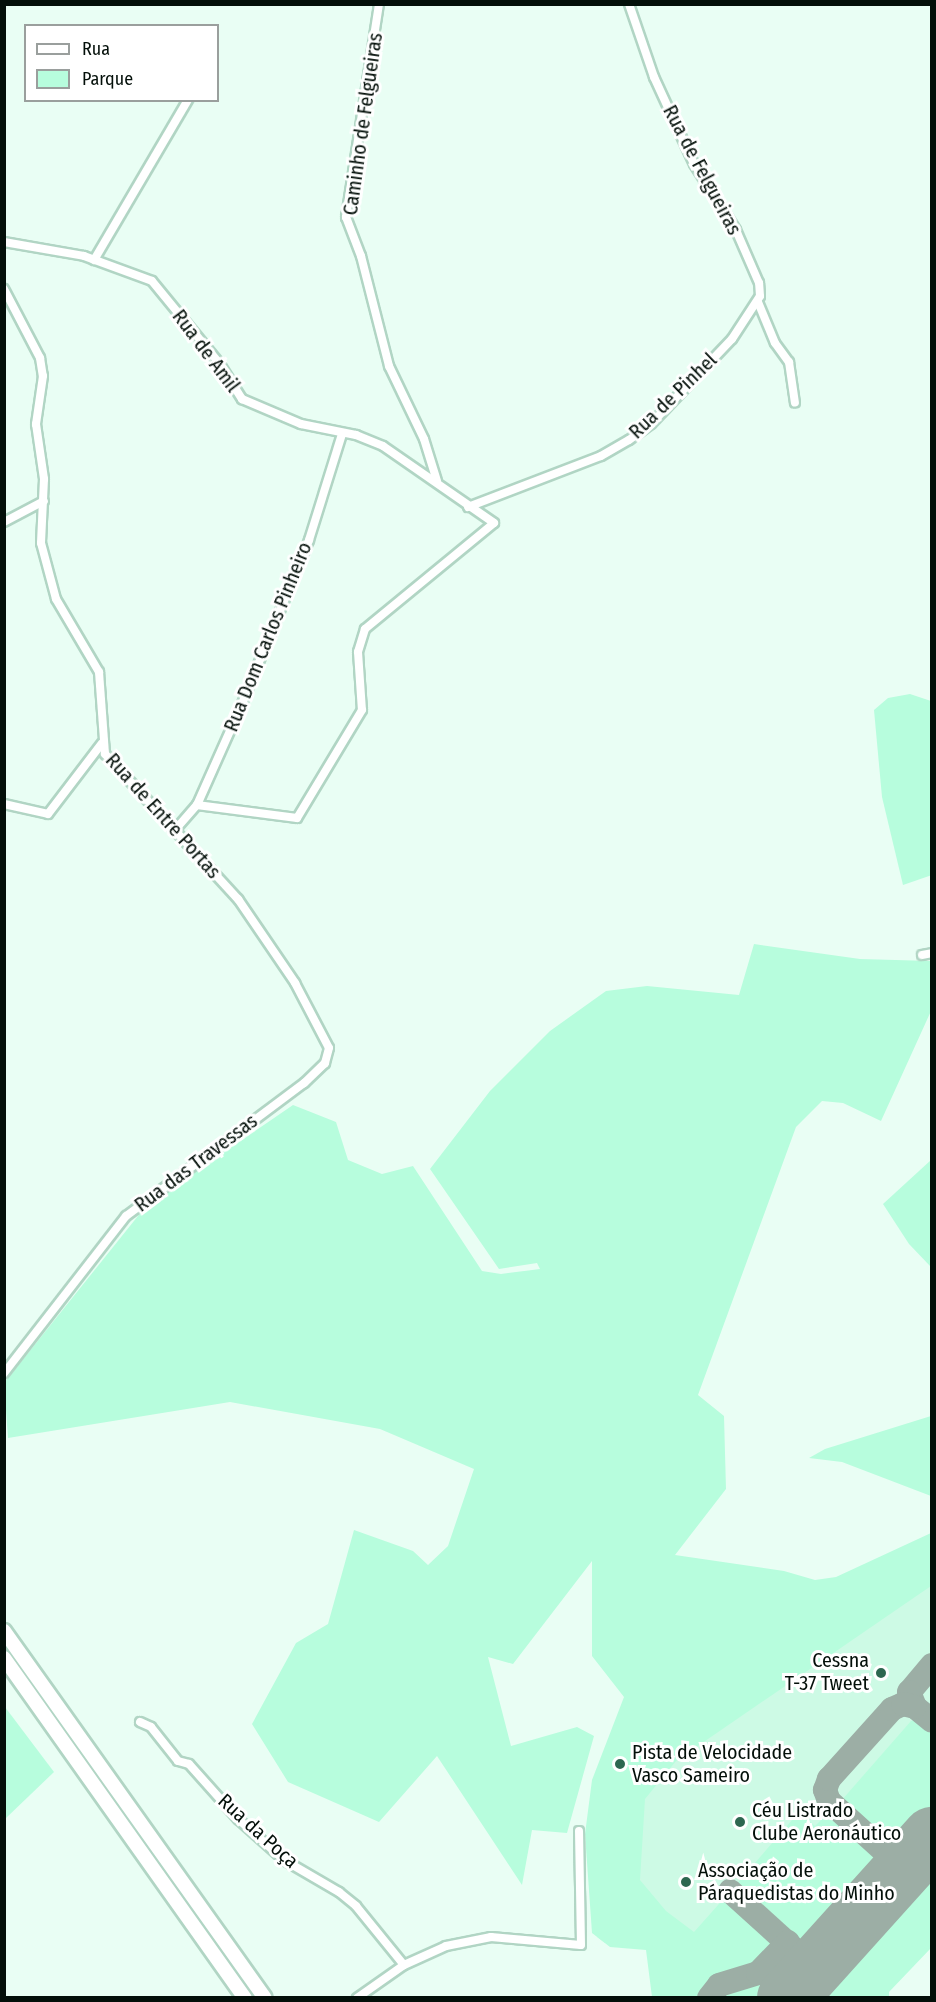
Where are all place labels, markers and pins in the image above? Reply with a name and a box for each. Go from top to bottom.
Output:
place label: Cessna T-37 Tweet [785,1649,869,1696]
marker: Cessna T-37 Tweet [874,1666,888,1680]
place label: Pista de Velocidade Vasco Sameiro [632,1740,792,1787]
marker: Pista de Velocidade Vasco Sameiro [613,1757,627,1771]
place label: Céu Listrado Clube Aeronáutico [752,1798,901,1845]
marker: Céu Listrado Clube Aeronáutico [733,1815,747,1829]
place label: Associação de Páraquedistas do Minho [698,1858,895,1905]
marker: Associação de Páraquedistas do Minho [679,1875,693,1889]

